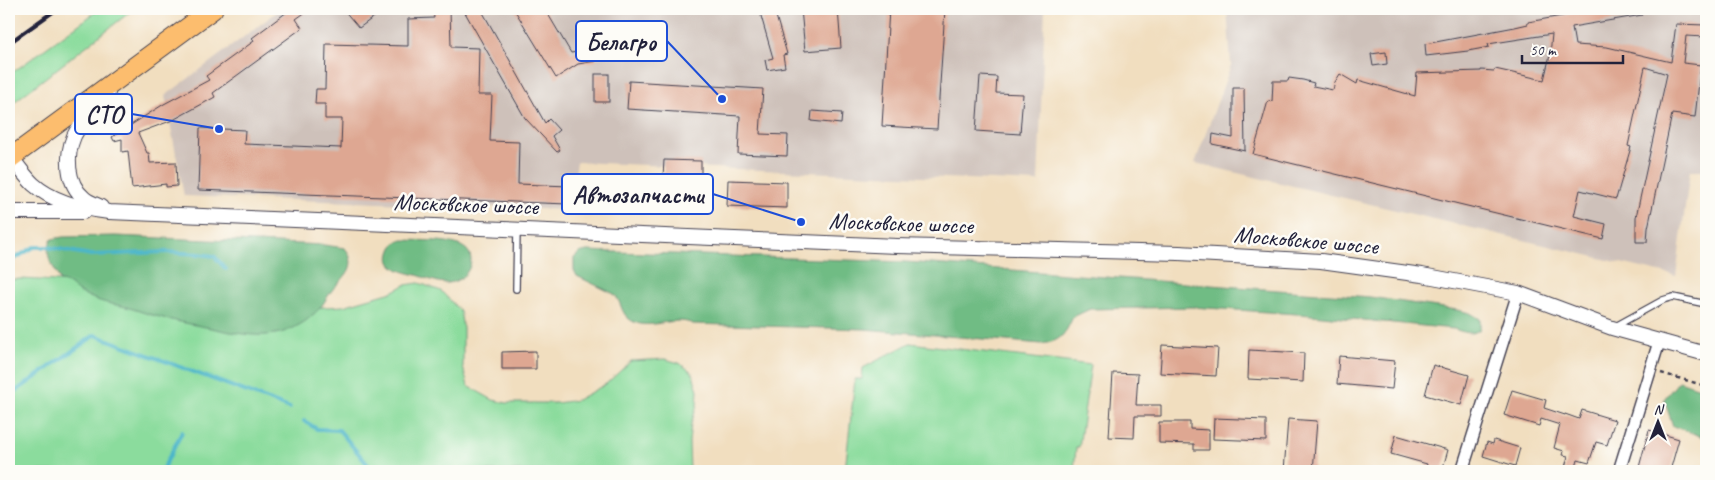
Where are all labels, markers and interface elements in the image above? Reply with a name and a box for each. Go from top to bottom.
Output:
callout: Белагро [576,21,667,61]
text: Белагро [586,26,657,58]
scale bar [1522,32,1624,64]
text: 50 m [1530,41,1557,60]
callout: СТО [75,94,132,134]
text: СТО [86,99,126,131]
callout: Автозапчасти [562,174,713,214]
text: Автозапчасти [573,179,705,211]
street label: Московское шоссе [393,186,541,222]
street label: Московское шоссе [828,205,976,241]
street label: Московское шоссе [1233,219,1381,261]
north arrow [1632,398,1682,448]
text: N [1654,401,1665,418]

